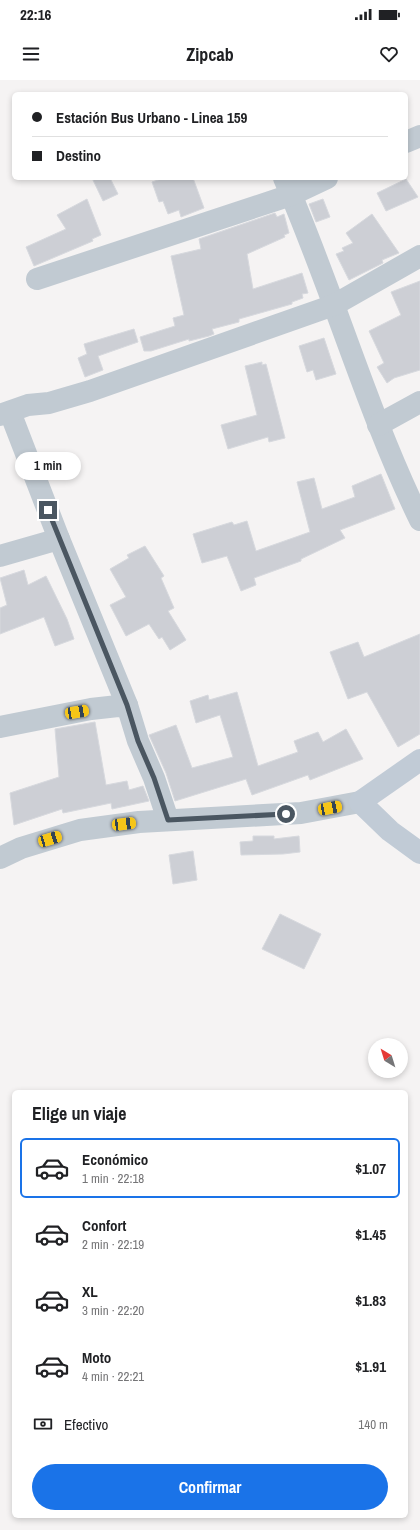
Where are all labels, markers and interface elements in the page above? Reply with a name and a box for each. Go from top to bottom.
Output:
text: 22:16 [20,4,51,25]
text: Zipcab [186,42,234,67]
icon: menu [20,43,42,65]
icon: heart [378,43,400,65]
text: Estación Bus Urbano - Linea 159 [56,107,247,128]
text: Destino [56,145,101,166]
callout: 1 min [15,452,81,480]
text: 1 min [34,457,62,474]
route end [39,501,57,519]
car [64,704,90,720]
car [317,800,343,816]
route start [277,805,295,823]
car [111,817,137,831]
car [37,830,63,848]
north arrow [368,1038,408,1078]
map controls [368,1038,408,1078]
text: Elige un viaje [32,1101,126,1126]
text: Económico [82,1149,148,1170]
icon: car [34,1150,70,1186]
text: $1.07 [355,1158,386,1179]
text: 1 min · 22:18 [82,1170,144,1187]
text: Confort [82,1215,126,1236]
icon: car [34,1216,70,1252]
text: $1.45 [355,1224,386,1245]
text: 2 min · 22:19 [82,1236,144,1253]
text: XL [82,1281,98,1302]
icon: car [34,1282,70,1318]
text: $1.83 [355,1290,386,1311]
text: 3 min · 22:20 [82,1302,144,1319]
text: Moto [82,1347,111,1368]
icon: car [34,1348,70,1384]
text: $1.91 [355,1356,386,1377]
text: 4 min · 22:21 [82,1368,144,1385]
icon: cash [32,1413,54,1435]
text: Efectivo [64,1414,108,1435]
text: 140 m [358,1416,388,1433]
button: Confirmar [32,1464,388,1510]

